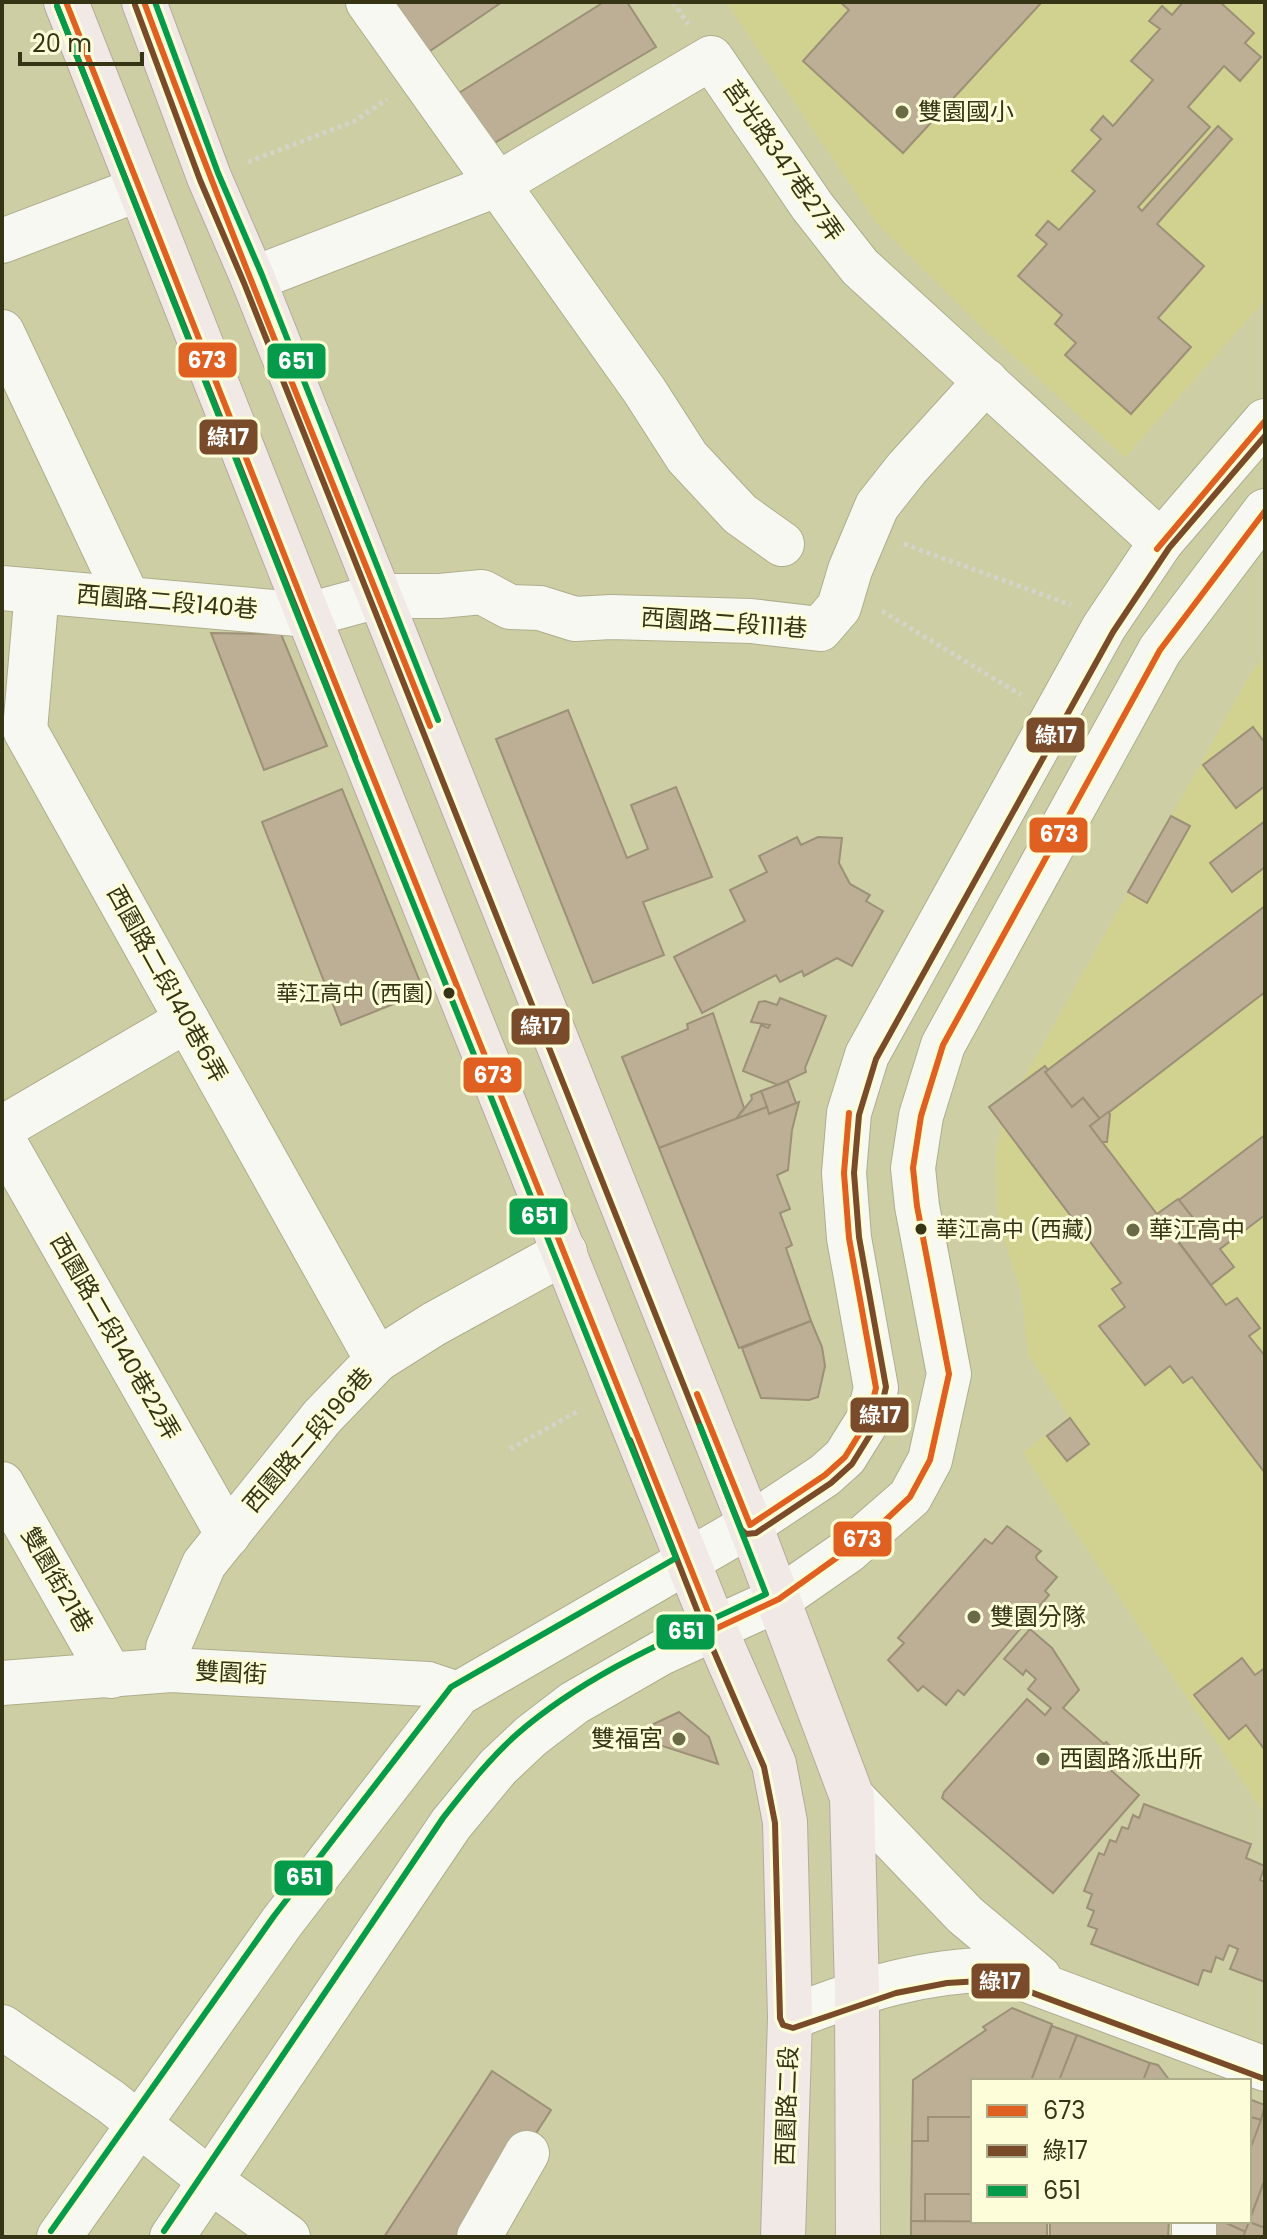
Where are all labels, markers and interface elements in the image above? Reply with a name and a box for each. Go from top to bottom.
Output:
scale bar [20,16,142,66]
text: 20 m [32,27,92,60]
street label: 莒光路347巷27弄 [716,74,851,248]
place label: 雙園國小 [918,95,1014,128]
marker: 雙園國小 [893,103,911,121]
line badge: 673 [177,341,238,379]
line badge: 651 [266,342,327,380]
text: 673 [187,345,227,376]
text: 651 [278,346,314,377]
line badge: 綠17 [198,418,259,456]
text: 綠17 [207,422,249,453]
street label: 西園路二段140巷 [75,577,259,626]
street label: 西園路二段111巷 [640,600,809,645]
line badge: 綠17 [1025,716,1086,754]
text: 綠17 [1035,720,1077,751]
line badge: 673 [1028,816,1089,854]
text: 673 [1039,819,1079,850]
street label: 西園路二段140巷6弄 [99,879,235,1088]
place label: 華江高中 (西園) [276,978,434,1009]
marker: 華江高中 (西園) [441,985,457,1001]
line badge: 綠17 [510,1007,571,1046]
text: 綠17 [520,1011,562,1042]
line badge: 673 [462,1056,523,1094]
text: 673 [473,1060,513,1091]
line badge: 651 [508,1197,569,1236]
text: 651 [521,1201,557,1232]
place label: 華江高中 [1149,1213,1245,1246]
place label: 華江高中 (西藏) [936,1214,1094,1245]
marker: 華江高中 (西藏) [913,1221,929,1237]
marker: 華江高中 [1124,1221,1142,1239]
street label: 西園路二段140巷22弄 [43,1227,188,1446]
street label: 西園路二段196巷 [235,1360,380,1519]
line badge: 綠17 [849,1396,910,1434]
text: 綠17 [859,1400,901,1431]
line badge: 673 [832,1520,893,1558]
street label: 雙園街21巷 [14,1521,101,1639]
text: 673 [842,1524,882,1555]
place label: 雙園分隊 [990,1600,1086,1633]
marker: 雙園分隊 [965,1608,983,1626]
line badge: 651 [655,1613,716,1651]
text: 651 [668,1616,704,1647]
street label: 雙園街 [194,1654,268,1691]
place label: 雙福宮 [591,1722,663,1755]
marker: 雙福宮 [670,1730,688,1748]
place label: 西園路派出所 [1059,1742,1203,1775]
marker: 西園路派出所 [1034,1750,1052,1768]
line badge: 651 [273,1859,334,1897]
text: 651 [286,1862,322,1893]
line badge: 綠17 [970,1962,1031,2000]
text: 綠17 [979,1966,1021,1997]
street label: 西園路二段 [768,2045,805,2167]
legend [971,2079,1251,2223]
text: 673 [1043,2094,1085,2127]
text: 綠17 [1043,2134,1088,2167]
text: 651 [1043,2174,1081,2207]

